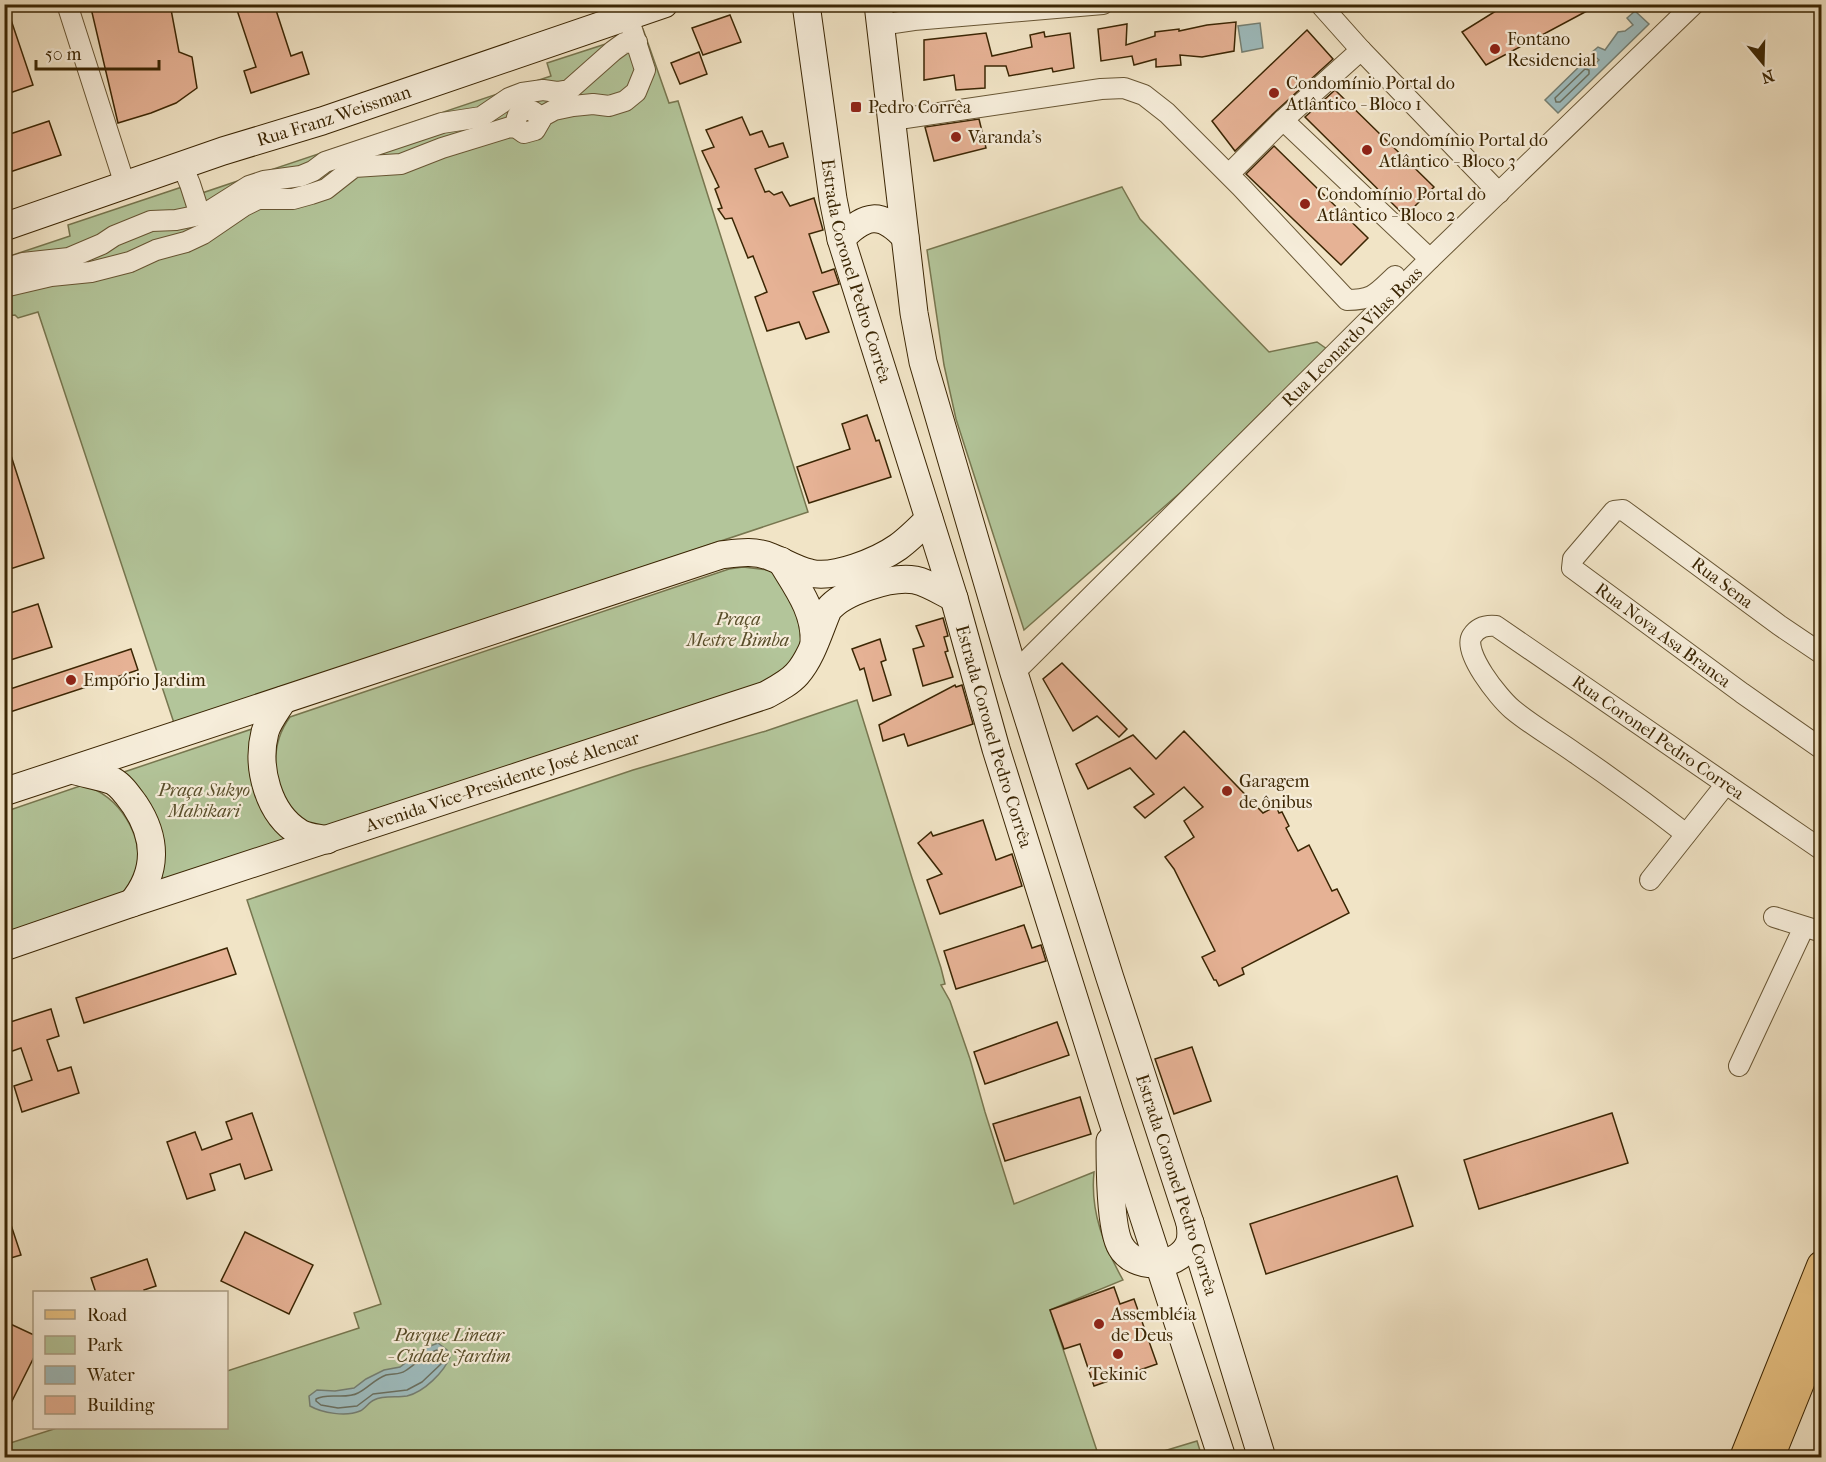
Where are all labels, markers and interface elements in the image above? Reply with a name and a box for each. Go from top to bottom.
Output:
place label: Fontano Residencial [1507,29,1596,71]
scale bar [36,33,159,71]
north arrow [1733,33,1793,93]
marker: Fontano Residencial [1488,42,1502,56]
text: 50 m [45,44,82,65]
text: N [1758,66,1777,88]
place label: Condomínio Portal do Atlântico - Bloco 1 [1285,73,1455,115]
street label: Rua Franz Weissman [254,81,414,151]
marker: Condomínio Portal do Atlântico - Bloco 1 [1267,86,1281,100]
place label: Pedro Corrêa [868,97,972,118]
marker: Pedro Corrêa [849,100,863,114]
place label: Varanda's [967,127,1042,148]
marker: Varanda's [949,130,963,144]
place label: Condomínio Portal do Atlântico - Bloco 3 [1378,130,1548,172]
marker: Condomínio Portal do Atlântico - Bloco 3 [1360,143,1374,157]
street label: Estrada Coronel Pedro Corrêa [817,157,896,386]
place label: Condomínio Portal do Atlântico - Bloco 2 [1316,184,1486,226]
marker: Condomínio Portal do Atlântico - Bloco 2 [1298,197,1312,211]
street label: Rua Leonardo Vilas Boas [1277,262,1427,411]
street label: Rua Sena [1687,553,1758,613]
street label: Rua Nova Asa Branca [1591,578,1736,692]
park label: Praça Mestre Bimba [685,609,789,651]
street label: Estrada Coronel Pedro Corrêa [951,623,1037,851]
place label: Empório Jardim [83,670,206,691]
street label: Rua Coronel Pedro Correa [1568,671,1749,804]
marker: Empório Jardim [64,673,78,687]
street label: Avenida Vice-Presidente José Alencar [362,727,642,837]
place label: Garagem de ônibus [1239,771,1313,813]
park label: Praça Sukyo Mahikari [157,780,250,822]
marker: Garagem de ônibus [1220,784,1234,798]
street label: Estrada Coronel Pedro Corrêa [1132,1071,1222,1299]
legend [33,1291,228,1429]
place label: Assembléia de Deus [1110,1304,1197,1346]
text: Road [87,1305,127,1326]
marker: Assembléia de Deus [1092,1317,1106,1331]
park label: Parque Linear - Cidade Jardim [387,1325,511,1367]
text: Park [87,1335,124,1356]
marker: Tekinic [1111,1347,1125,1361]
place label: Tekinic [1089,1364,1147,1385]
text: Water [86,1365,135,1386]
text: Building [87,1395,155,1416]

